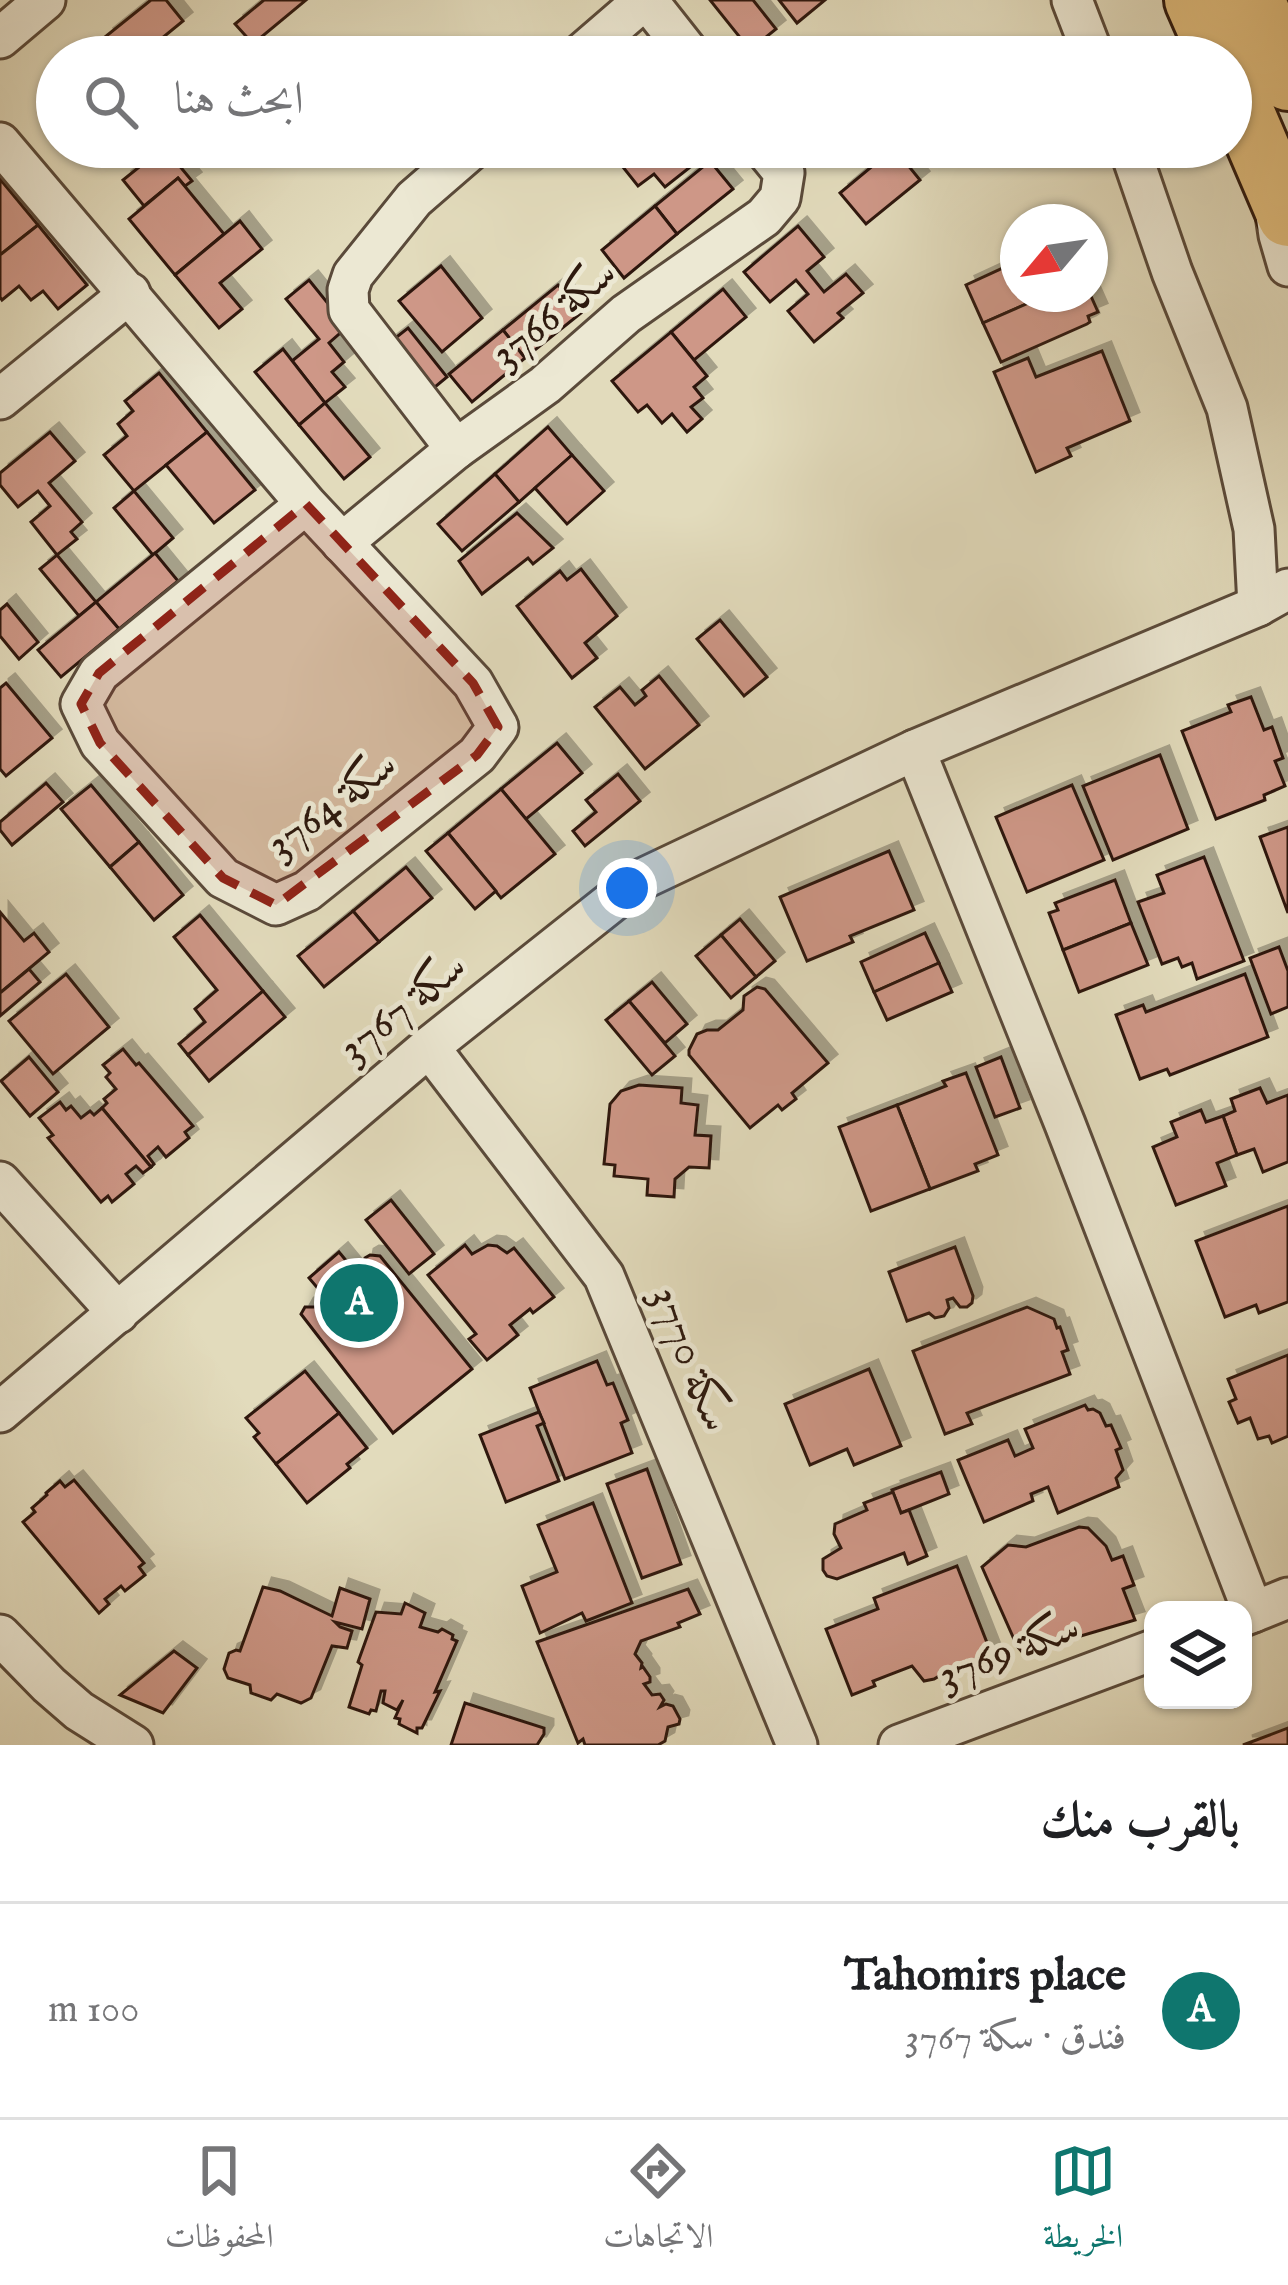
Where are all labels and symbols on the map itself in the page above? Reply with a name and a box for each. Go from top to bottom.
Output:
north arrow [1000,204,1108,312]
street label: سكة 3766 [479,246,629,382]
street label: سكة 3764 [255,737,409,873]
your location [597,858,657,918]
street label: سكة 3767 [327,939,479,1077]
pin: A [320,1258,398,1348]
street label: سكة 3770 [635,1278,745,1440]
street label: سكة 3769 [930,1599,1088,1705]

